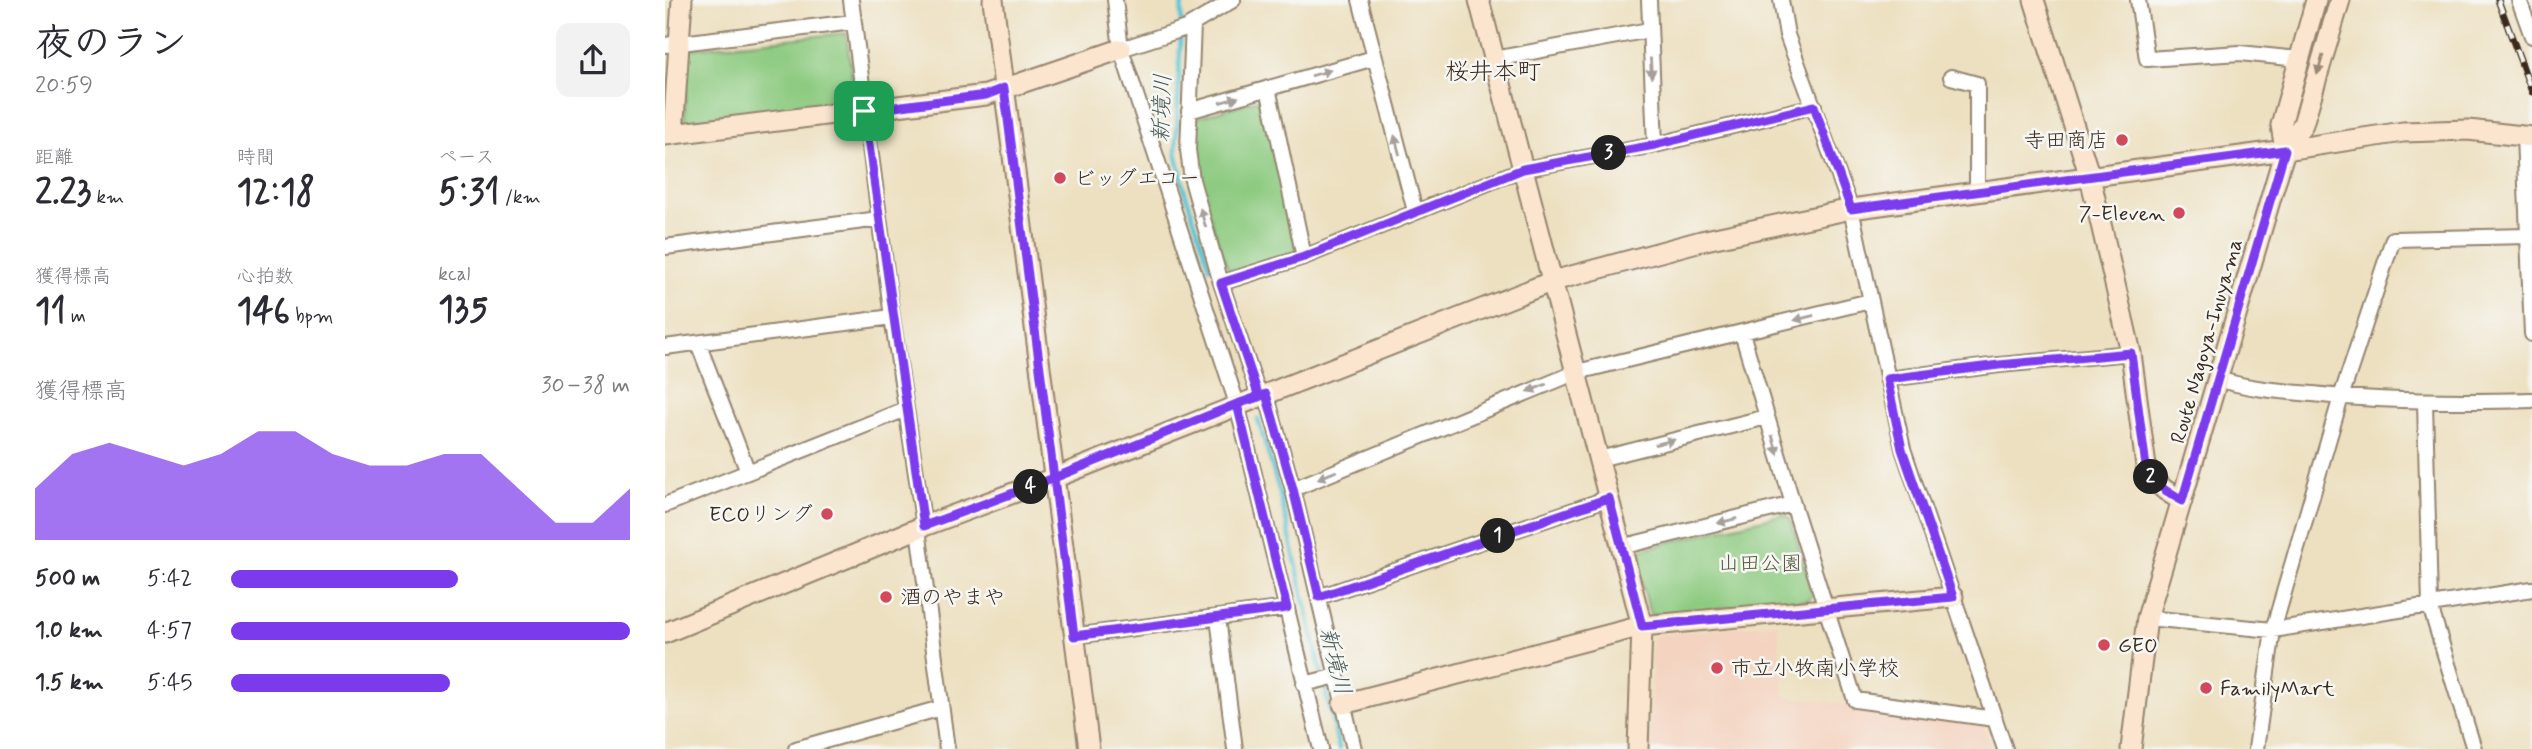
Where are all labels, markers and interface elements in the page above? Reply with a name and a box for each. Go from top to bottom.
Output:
text: 夜のラン [35,20,187,69]
button: share [556,23,630,97]
one-way arrow [2315,55,2325,76]
district label: 桜井本町 [1445,57,1541,88]
one-way arrow [1646,57,1657,79]
one-way arrow [1310,67,1332,78]
text: 20:59 [35,71,93,101]
water label: 新境川 [1147,73,1179,143]
pin [834,81,894,141]
icon: arrive [845,92,883,130]
one-way arrow [1218,94,1239,104]
place label: 寺田商店 [2024,127,2108,155]
marker: 寺田商店 [2114,132,2130,148]
one-way arrow [1391,134,1402,156]
pin: 3 [1591,136,1627,170]
text: 3 [1604,140,1613,165]
text: 距離 [35,145,73,170]
text: 時間 [237,145,275,170]
text: ペース [438,145,494,170]
place label: ビッグエコー [1074,165,1200,193]
text: 2.23 [35,170,91,216]
text: 12:18 [237,170,315,216]
text: 5:31 [438,170,500,216]
marker: ビッグエコー [1052,170,1068,186]
text: km [91,185,124,210]
text: /km [500,185,541,210]
place label: 7-Eleven [2079,200,2166,228]
marker: 7-Eleven [2171,205,2187,221]
one-way arrow [1197,206,1208,228]
street label: Route Nagoya-Inuyama [2164,236,2250,447]
text: kcal [438,262,470,287]
text: 獲得標高 [35,264,111,289]
text: 心拍数 [237,264,294,289]
text: 135 [438,287,488,333]
text: 11 [35,289,66,335]
text: 146 [237,289,290,335]
text: m [66,304,86,329]
text: bpm [290,304,333,329]
one-way arrow [1793,312,1815,323]
text: 30–38 m [541,371,630,401]
text: 獲得標高 [35,377,127,407]
one-way arrow [1526,383,1547,394]
one-way arrow [1771,435,1781,456]
one-way arrow [1654,436,1676,447]
pin: 2 [2133,460,2169,494]
text: 2 [2146,464,2155,489]
pin: 4 [1013,470,1049,504]
one-way arrow [1316,470,1337,481]
text: 4 [1025,474,1036,499]
place label: ECOリング [709,501,813,529]
marker: ECOリング [819,506,835,522]
one-way arrow [1715,516,1737,527]
pin: 1 [1481,518,1515,554]
text: 1 [1493,523,1502,548]
park label: 山田公園 [1718,550,1802,578]
text: 500 m [35,564,100,594]
text: 5:42 [147,564,192,594]
place label: 酒のやまや [900,584,1005,612]
marker: 酒のやまや [878,589,894,605]
text: 1.0 km [35,616,103,646]
text: 4:57 [147,616,192,646]
water label: 新境川 [1311,624,1357,699]
place label: GEO [2118,632,2158,660]
marker: GEO [2096,637,2112,653]
place label: 市立小牧南小学校 [1731,655,1899,683]
marker: 市立小牧南小学校 [1709,660,1725,676]
text: 1.5 km [35,668,104,698]
text: 5:45 [147,668,193,698]
place label: FamilyMart [2220,675,2335,703]
marker: FamilyMart [2198,680,2214,696]

